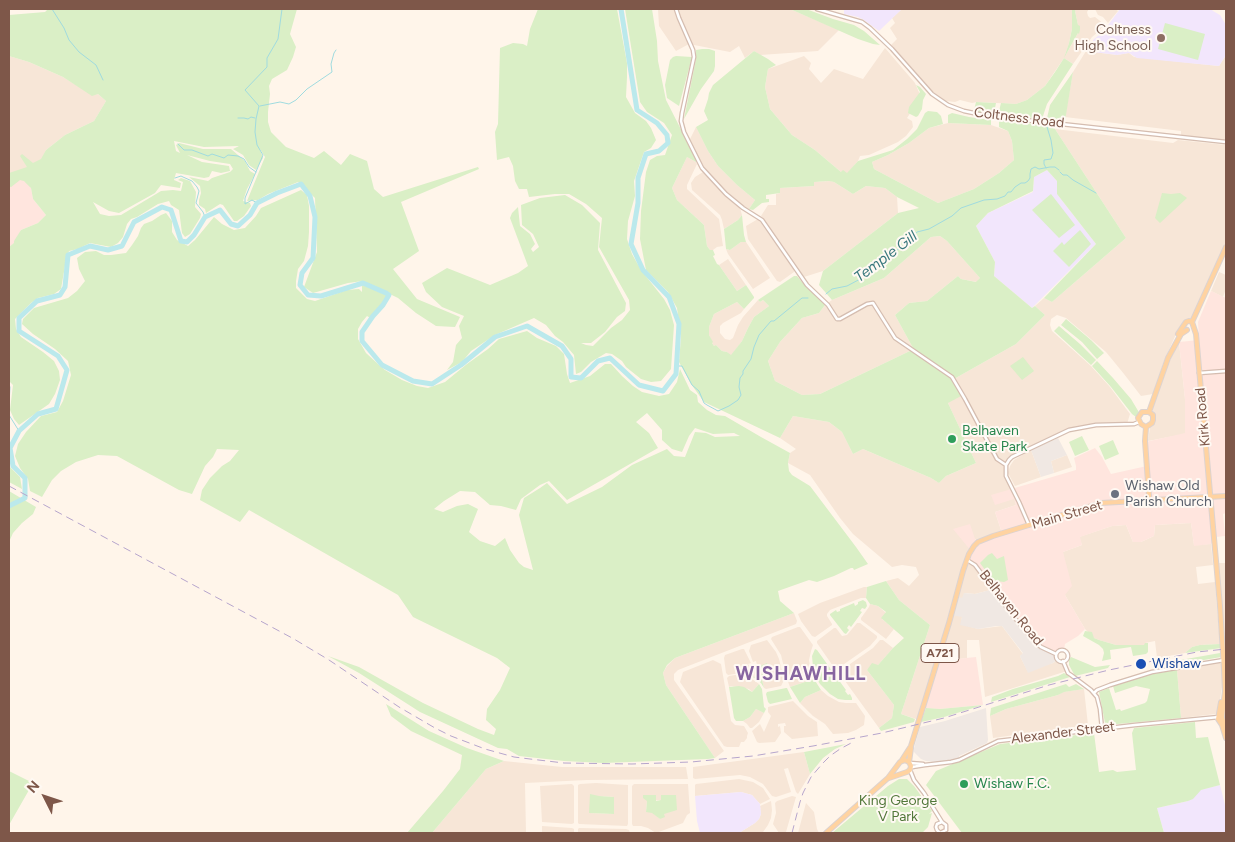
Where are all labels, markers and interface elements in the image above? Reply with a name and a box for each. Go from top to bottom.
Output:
place label: Coltness High School [1074,22,1151,54]
marker: Coltness High School [1155,32,1167,44]
street label: Coltness Road [973,104,1065,132]
water label: Temple Gill [851,228,921,286]
street label: Kirk Road [1192,387,1214,447]
place label: Belhaven Skate Park [962,423,1027,456]
marker: Belhaven Skate Park [946,433,958,445]
place label: Wishaw Old Parish Church [1125,478,1212,511]
marker: Wishaw Old Parish Church [1109,488,1121,500]
street label: Main Street [1030,497,1104,533]
street label: Belhaven Road [975,567,1047,649]
road number: A721 [921,644,959,662]
place label: Wishaw [1152,656,1201,672]
marker: Wishaw [1134,657,1148,671]
district label: WISHAWHILL [734,663,868,685]
street label: Alexander Street [1010,718,1116,748]
north arrow [20,772,70,822]
place label: Wishaw F.C. [974,776,1050,792]
text: N [23,777,43,796]
marker: Wishaw F.C. [958,778,970,790]
park label: King George V Park [859,793,937,826]

